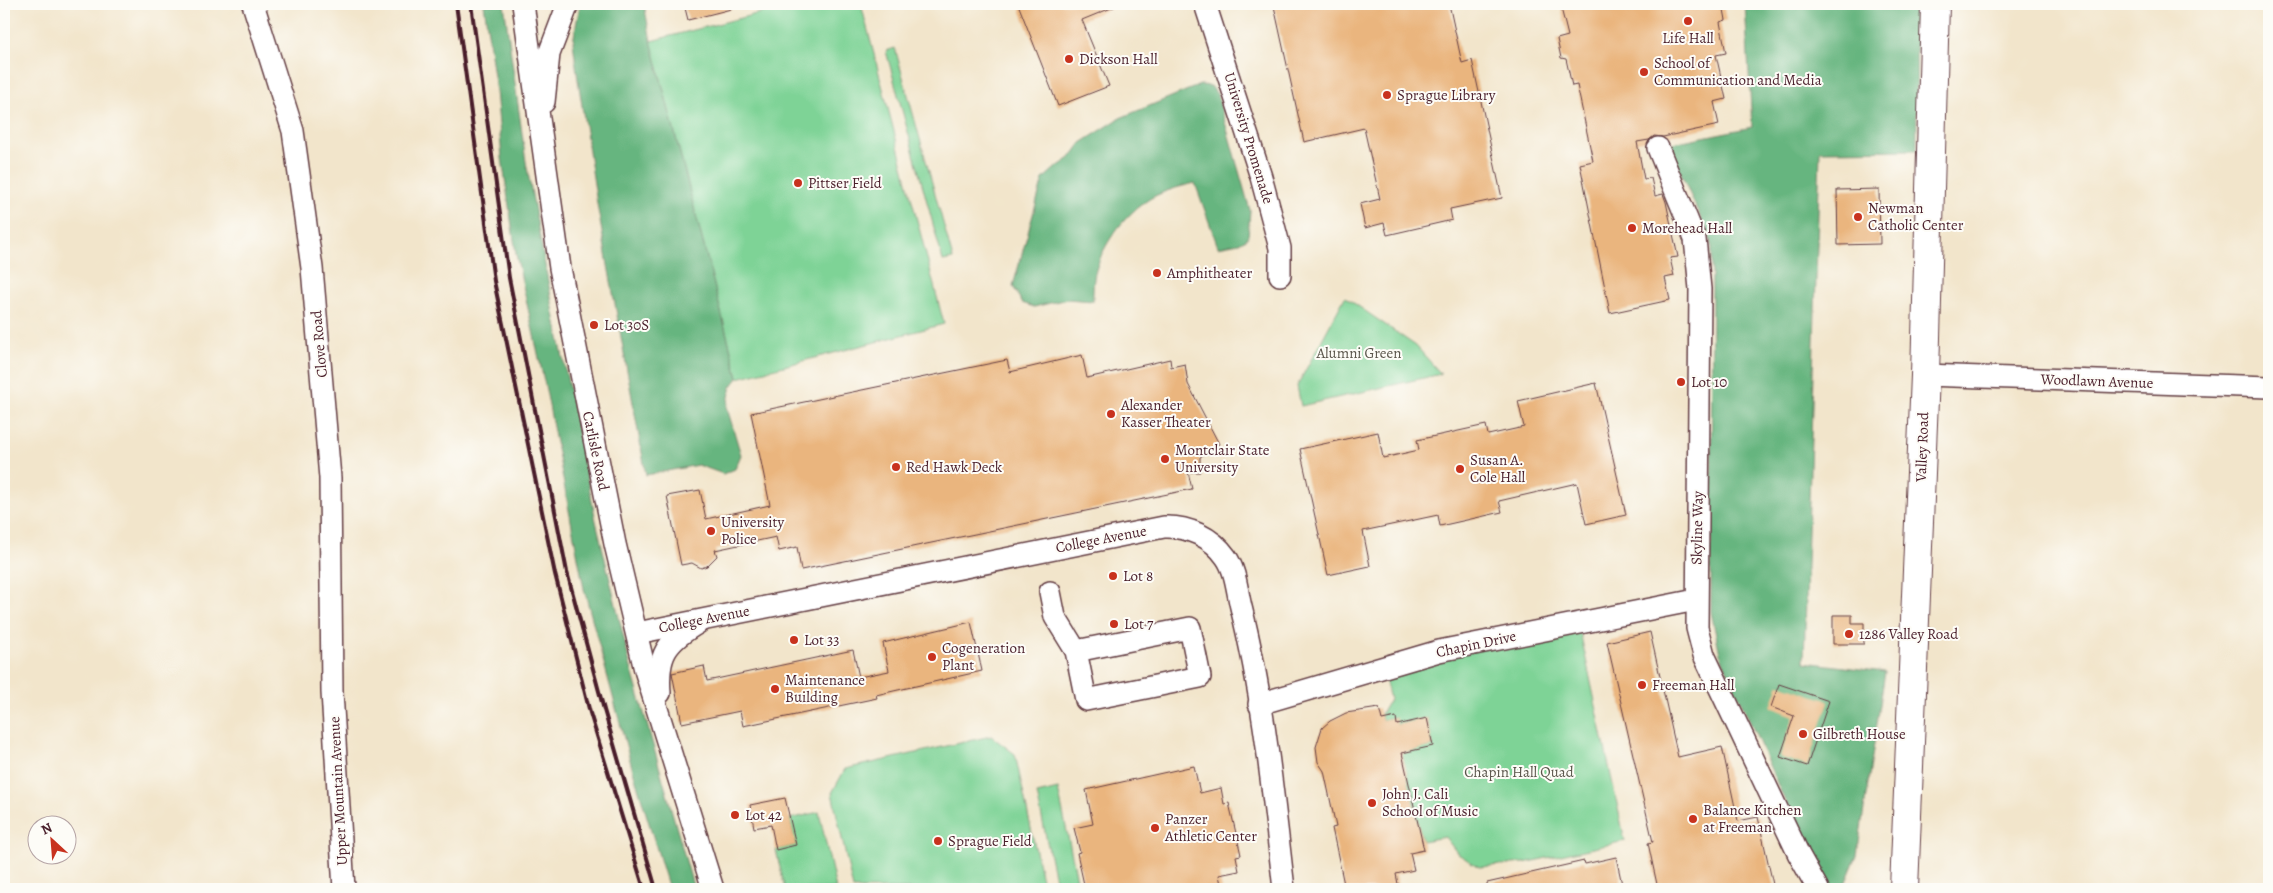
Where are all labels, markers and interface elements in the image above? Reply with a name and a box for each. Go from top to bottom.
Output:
marker: Life Hall [1682,15,1694,27]
place label: Life Hall [1662,28,1714,48]
place label: Dickson Hall [1079,49,1158,69]
marker: Dickson Hall [1063,53,1075,65]
place label: School of Communication and Media [1654,53,1822,90]
marker: School of Communication and Media [1638,66,1650,78]
street label: University Promenade [1219,70,1279,206]
place label: Sprague Library [1397,85,1496,105]
marker: Sprague Library [1381,89,1393,101]
place label: Pittser Field [808,173,883,193]
marker: Pittser Field [792,177,804,189]
place label: Newman Catholic Center [1868,198,1964,235]
marker: Newman Catholic Center [1852,211,1864,223]
place label: Morehead Hall [1642,218,1733,238]
marker: Morehead Hall [1626,222,1638,234]
place label: Amphitheater [1166,263,1252,283]
marker: Amphitheater [1151,267,1163,279]
street label: Clove Road [306,309,332,379]
place label: Lot 30S [604,315,649,335]
marker: Lot 30S [588,319,600,331]
park label: Alumni Green [1315,343,1402,363]
street label: Woodlawn Avenue [2039,369,2154,393]
place label: Lot 10 [1691,372,1727,392]
marker: Lot 10 [1675,376,1687,388]
place label: Alexander Kasser Theater [1120,395,1211,432]
marker: Alexander Kasser Theater [1105,408,1117,420]
street label: Carlisle Road [578,409,614,493]
street label: Valley Road [1911,411,1933,483]
place label: Montclair State University [1175,440,1270,477]
place label: Susan A. Cole Hall [1470,450,1526,487]
marker: Montclair State University [1159,453,1171,465]
place label: Red Hawk Deck [906,457,1003,477]
marker: Red Hawk Deck [890,461,902,473]
marker: Susan A. Cole Hall [1454,463,1466,475]
street label: Skyline Way [1686,491,1708,565]
place label: University Police [721,512,784,549]
street label: College Avenue [1054,520,1148,558]
marker: University Police [705,525,717,537]
place label: Lot 8 [1123,566,1153,586]
marker: Lot 8 [1107,570,1119,582]
street label: College Avenue [657,600,751,638]
place label: Lot 7 [1124,614,1154,634]
marker: Lot 7 [1108,618,1120,630]
place label: 1286 Valley Road [1859,624,1959,644]
street label: Chapin Drive [1434,626,1518,662]
marker: 1286 Valley Road [1843,628,1855,640]
place label: Lot 33 [804,630,839,650]
marker: Lot 33 [788,634,800,646]
place label: Cogeneration Plant [942,638,1025,675]
marker: Cogeneration Plant [926,651,938,663]
place label: Maintenance Building [785,670,865,707]
place label: Freeman Hall [1652,675,1735,695]
marker: Freeman Hall [1636,679,1648,691]
marker: Maintenance Building [769,683,781,695]
street label: Upper Mountain Avenue [324,716,352,866]
place label: Gilbreth House [1813,724,1906,744]
marker: Gilbreth House [1797,728,1809,740]
park label: Chapin Hall Quad [1464,762,1575,782]
place label: John J. Cali School of Music [1382,784,1478,821]
marker: John J. Cali School of Music [1366,797,1378,809]
place label: Balance Kitchen at Freeman [1703,800,1802,837]
place label: Lot 42 [745,805,782,825]
marker: Lot 42 [729,809,741,821]
place label: Panzer Athletic Center [1164,809,1257,846]
marker: Balance Kitchen at Freeman [1687,813,1699,825]
north arrow [28,816,78,866]
text: N [38,818,55,840]
marker: Panzer Athletic Center [1149,822,1161,834]
place label: Sprague Field [948,831,1033,851]
marker: Sprague Field [932,835,944,847]

